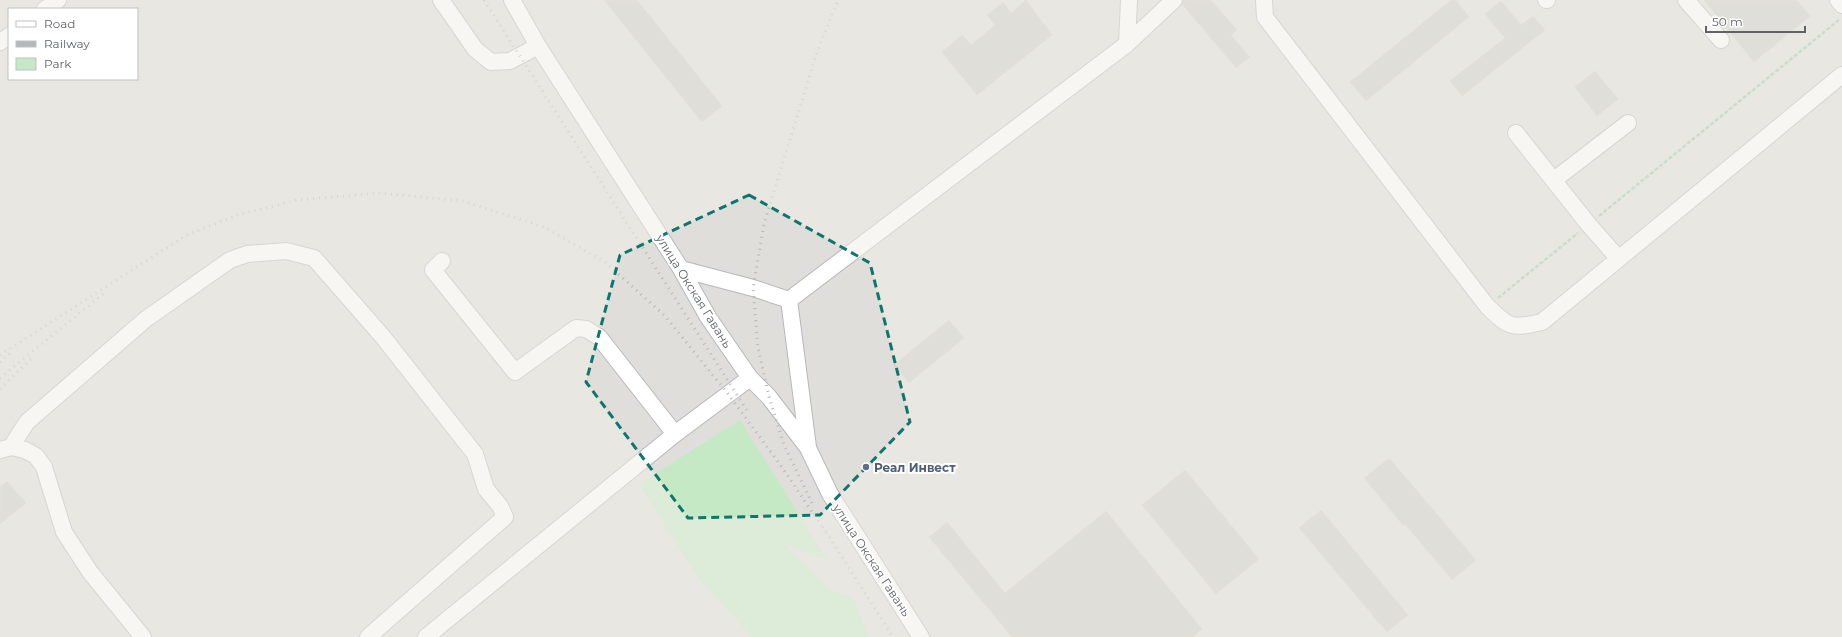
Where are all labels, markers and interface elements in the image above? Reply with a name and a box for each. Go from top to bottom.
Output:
legend [8,8,138,80]
scale bar [1706,8,1805,34]
text: 50 m [1712,14,1743,29]
text: Road [44,16,75,31]
text: Railway [44,36,90,51]
text: Park [44,56,72,71]
street label: улица Окская Гавань [652,231,735,351]
place label: Реал Инвест [874,460,956,475]
marker: Реал Инвест [861,462,871,472]
street label: улица Окская Гавань [829,500,914,619]

